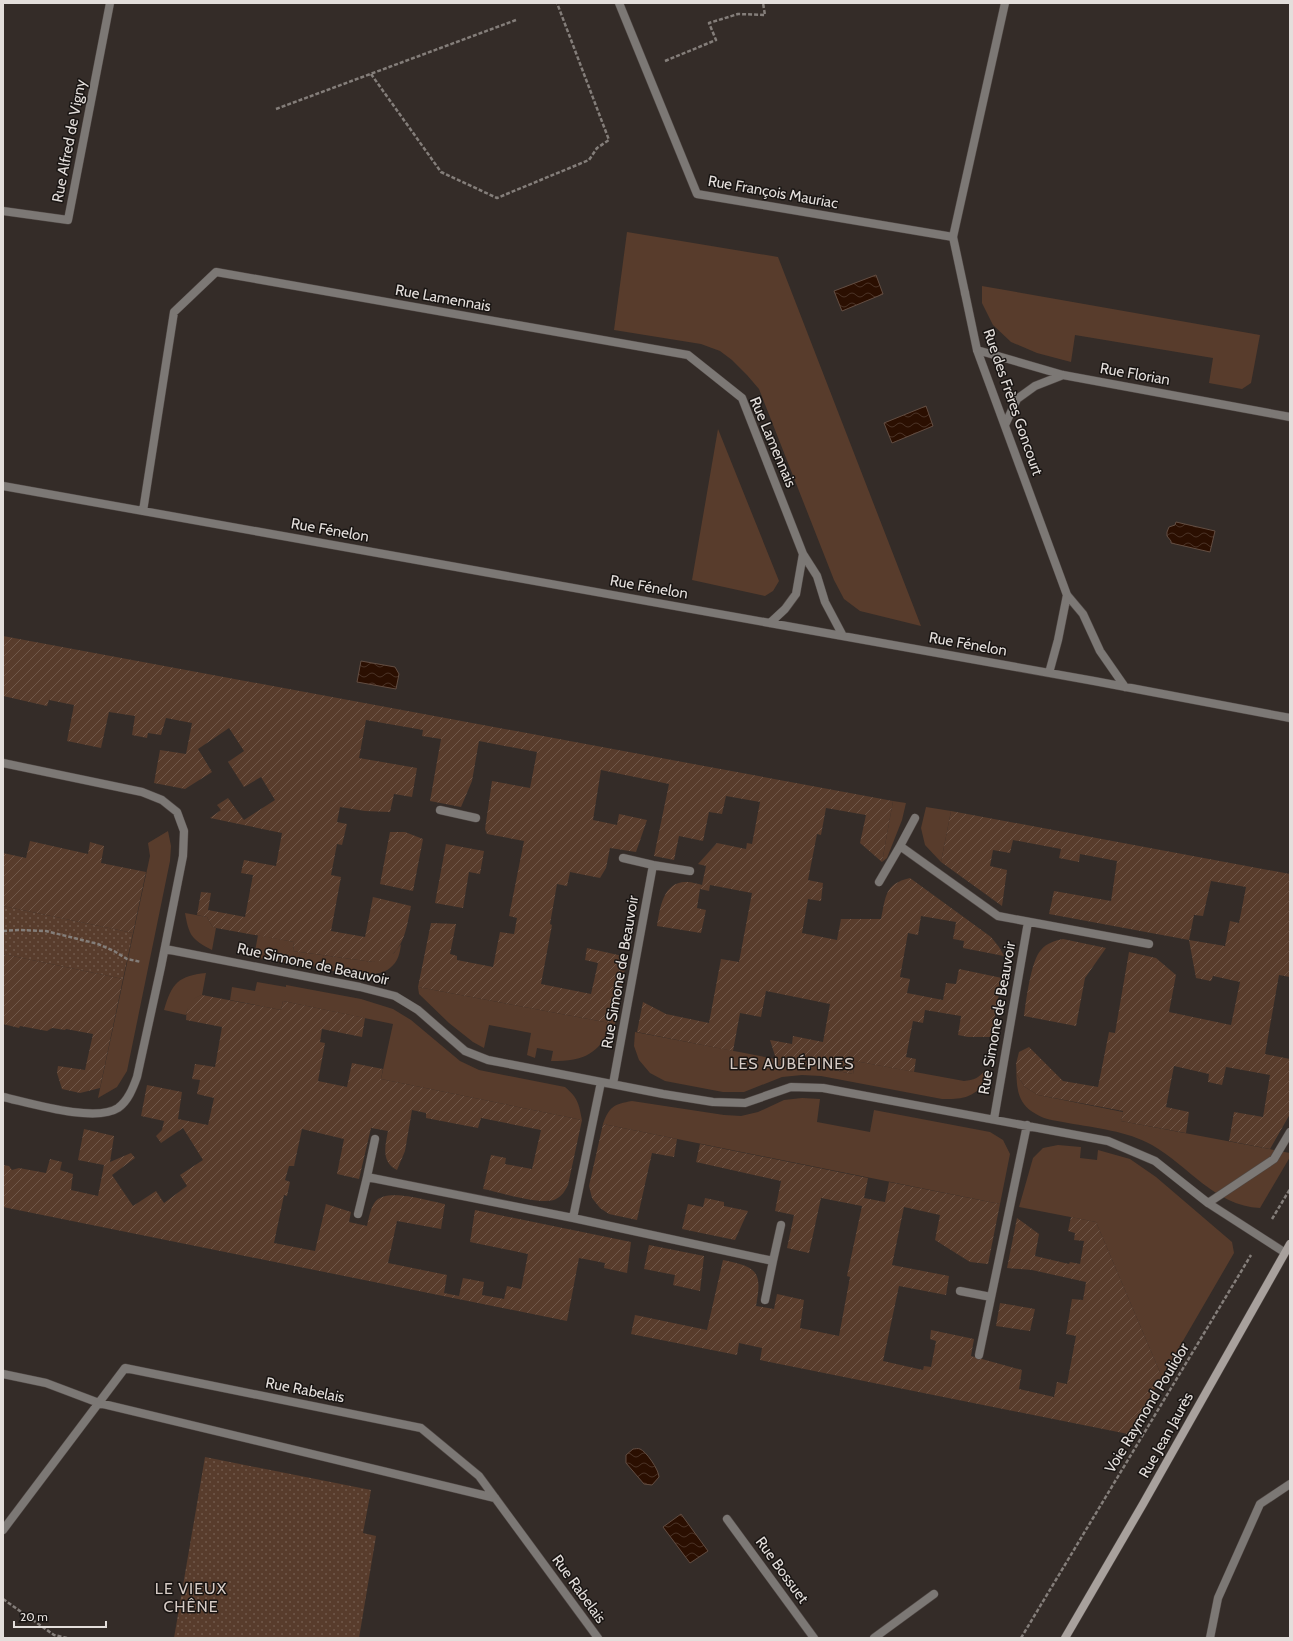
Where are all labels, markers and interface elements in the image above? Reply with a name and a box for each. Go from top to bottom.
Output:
street label: Rue Alfred de Vigny [48,78,90,204]
street label: Rue François Mauriac [706,172,840,212]
street label: Rue Lamennais [394,281,492,315]
street label: Rue des Frères Goncourt [979,326,1047,478]
street label: Rue Florian [1099,359,1171,389]
street label: Rue Lamennais [746,394,800,490]
street label: Rue Fénelon [290,514,370,546]
street label: Rue Fénelon [609,571,689,603]
street label: Rue Fénelon [928,628,1008,660]
street label: Rue Simone de Beauvoir [598,894,642,1050]
street label: Rue Simone de Beauvoir [235,939,391,989]
street label: Rue Simone de Beauvoir [975,940,1019,1096]
district label: LES AUBÉPINES [729,1054,855,1073]
street label: Voie Raymond Poulidor [1101,1340,1193,1476]
street label: Rue Rabelais [264,1374,346,1406]
street label: Rue Jean Jaurès [1135,1389,1197,1481]
street label: Rue Bossuet [752,1533,812,1607]
street label: Rue Rabelais [548,1551,610,1627]
district label: LE VIEUX CHÊNE [155,1579,227,1616]
scale bar [14,1603,106,1629]
text: 20 m [20,1609,48,1624]

